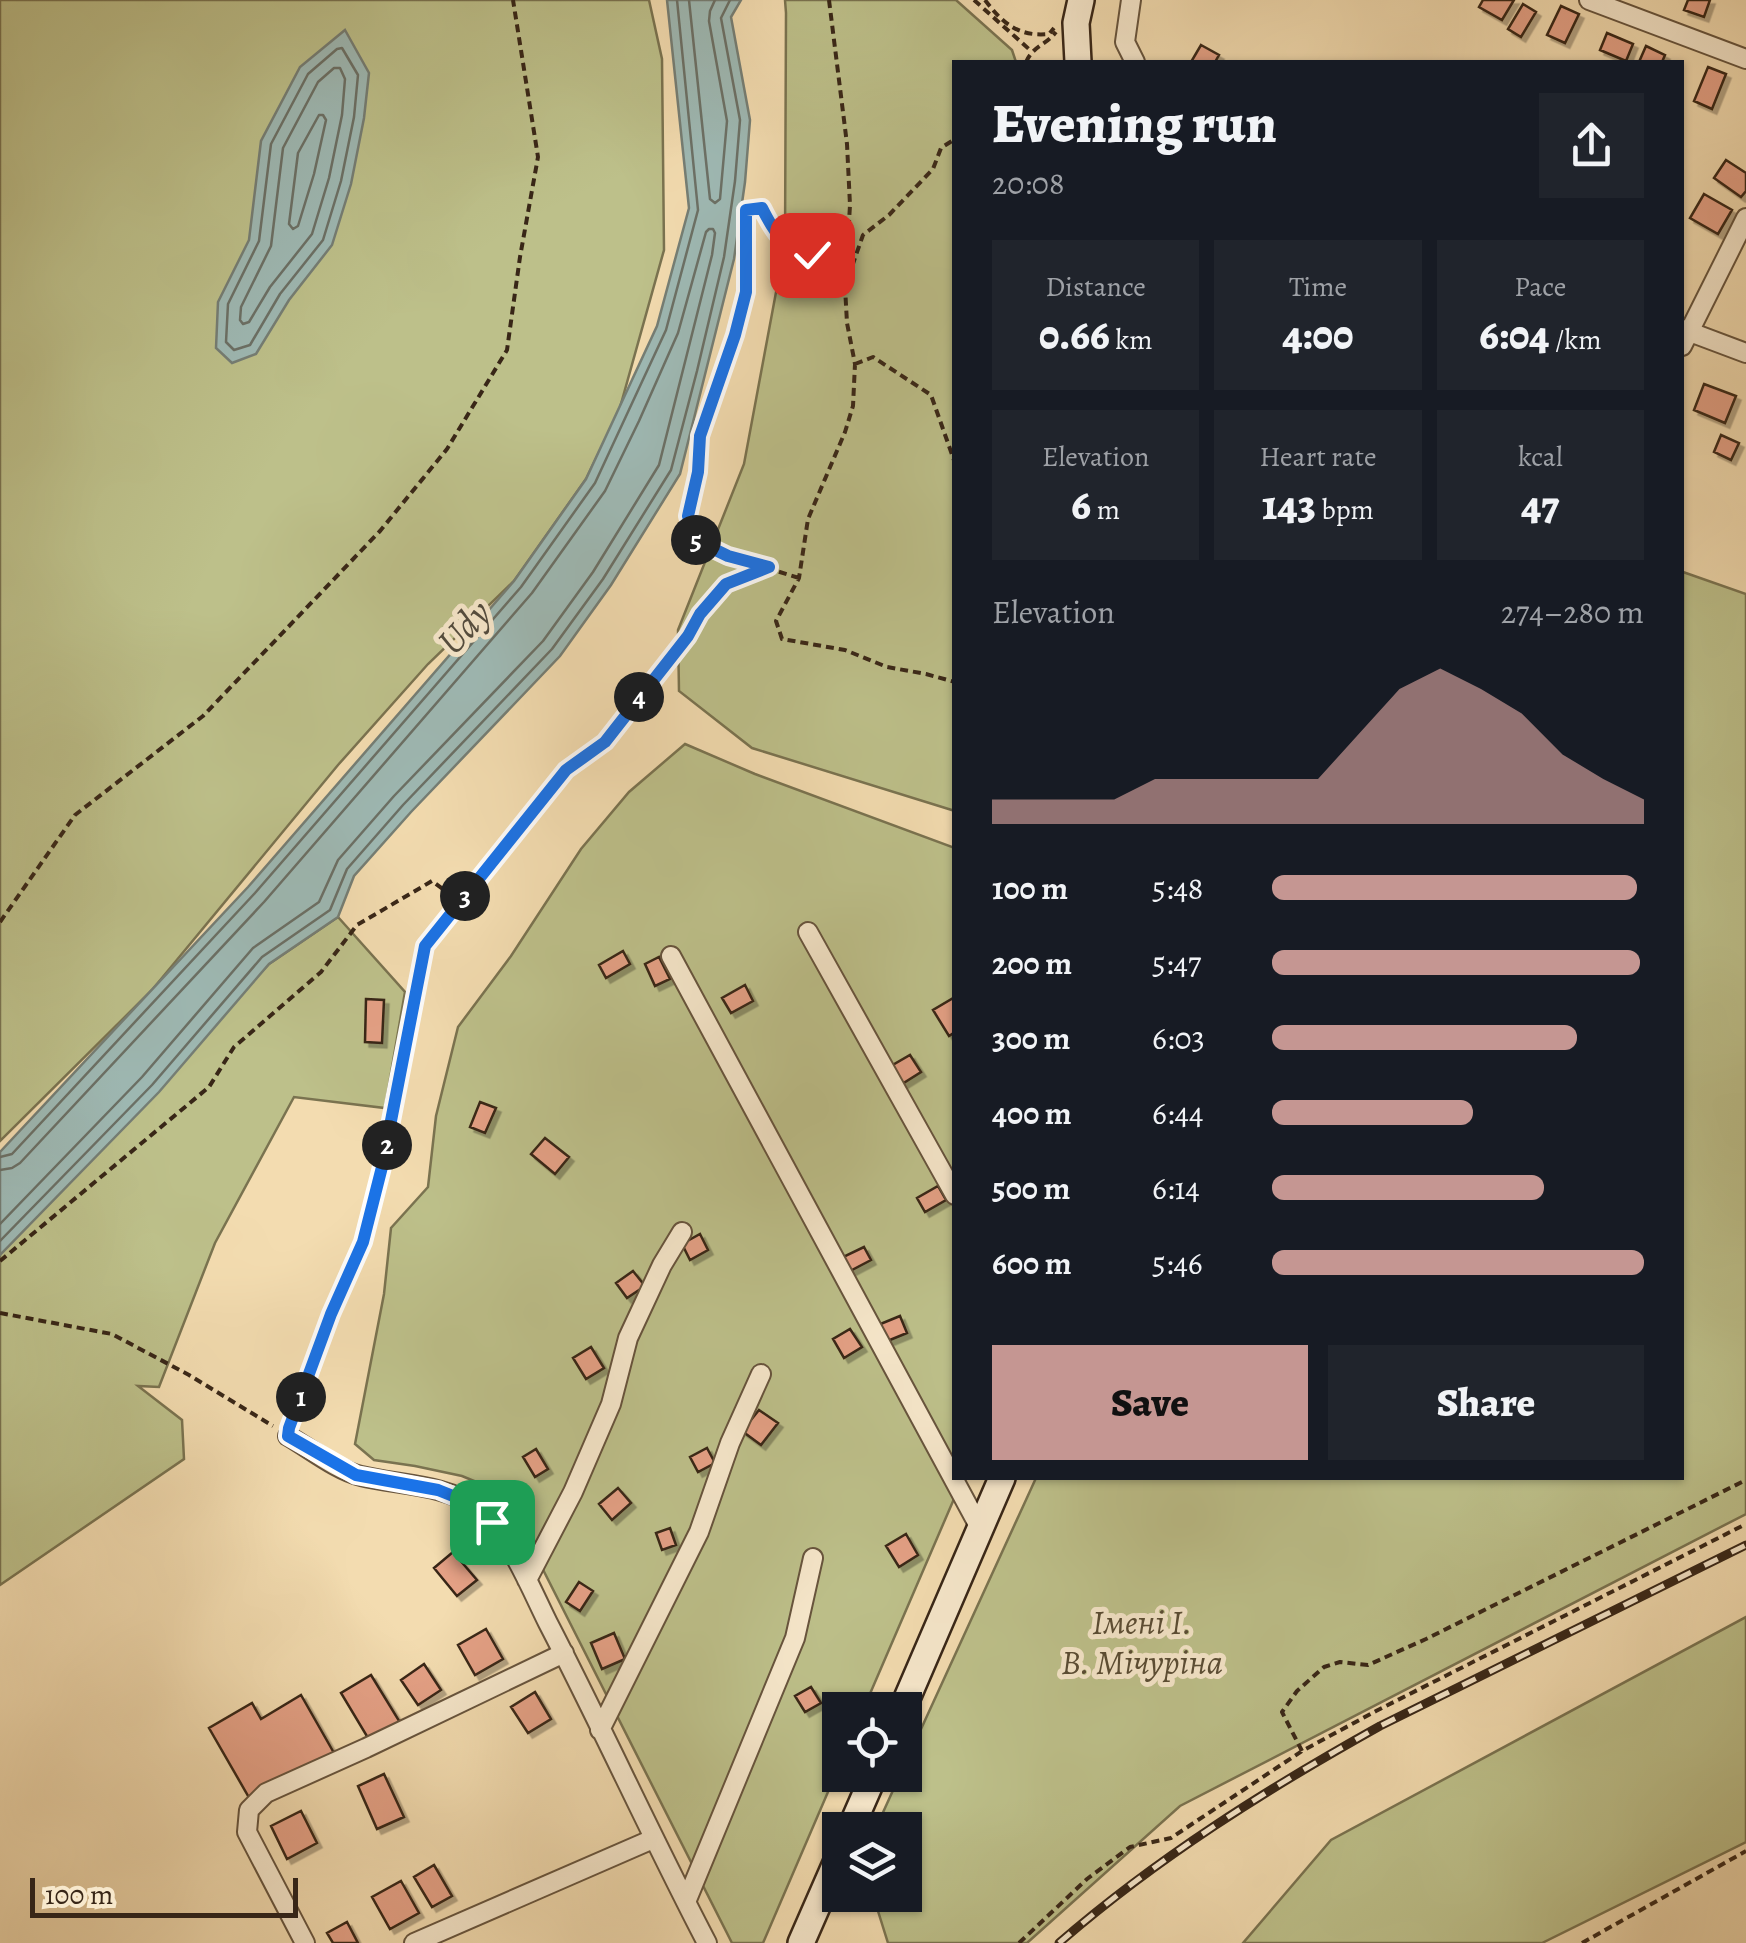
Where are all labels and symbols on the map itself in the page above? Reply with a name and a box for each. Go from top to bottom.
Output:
pin [770,213,855,298]
pin: 5 [671,515,721,565]
water label: Udy [425,588,503,666]
pin: 4 [614,672,664,722]
pin: 3 [440,871,490,921]
pin: 2 [362,1120,412,1170]
pin: 1 [276,1372,326,1422]
pin [450,1480,535,1565]
park label: Імені І. В. Мічуріна [1061,1598,1223,1686]
scale bar [30,1873,298,1918]

